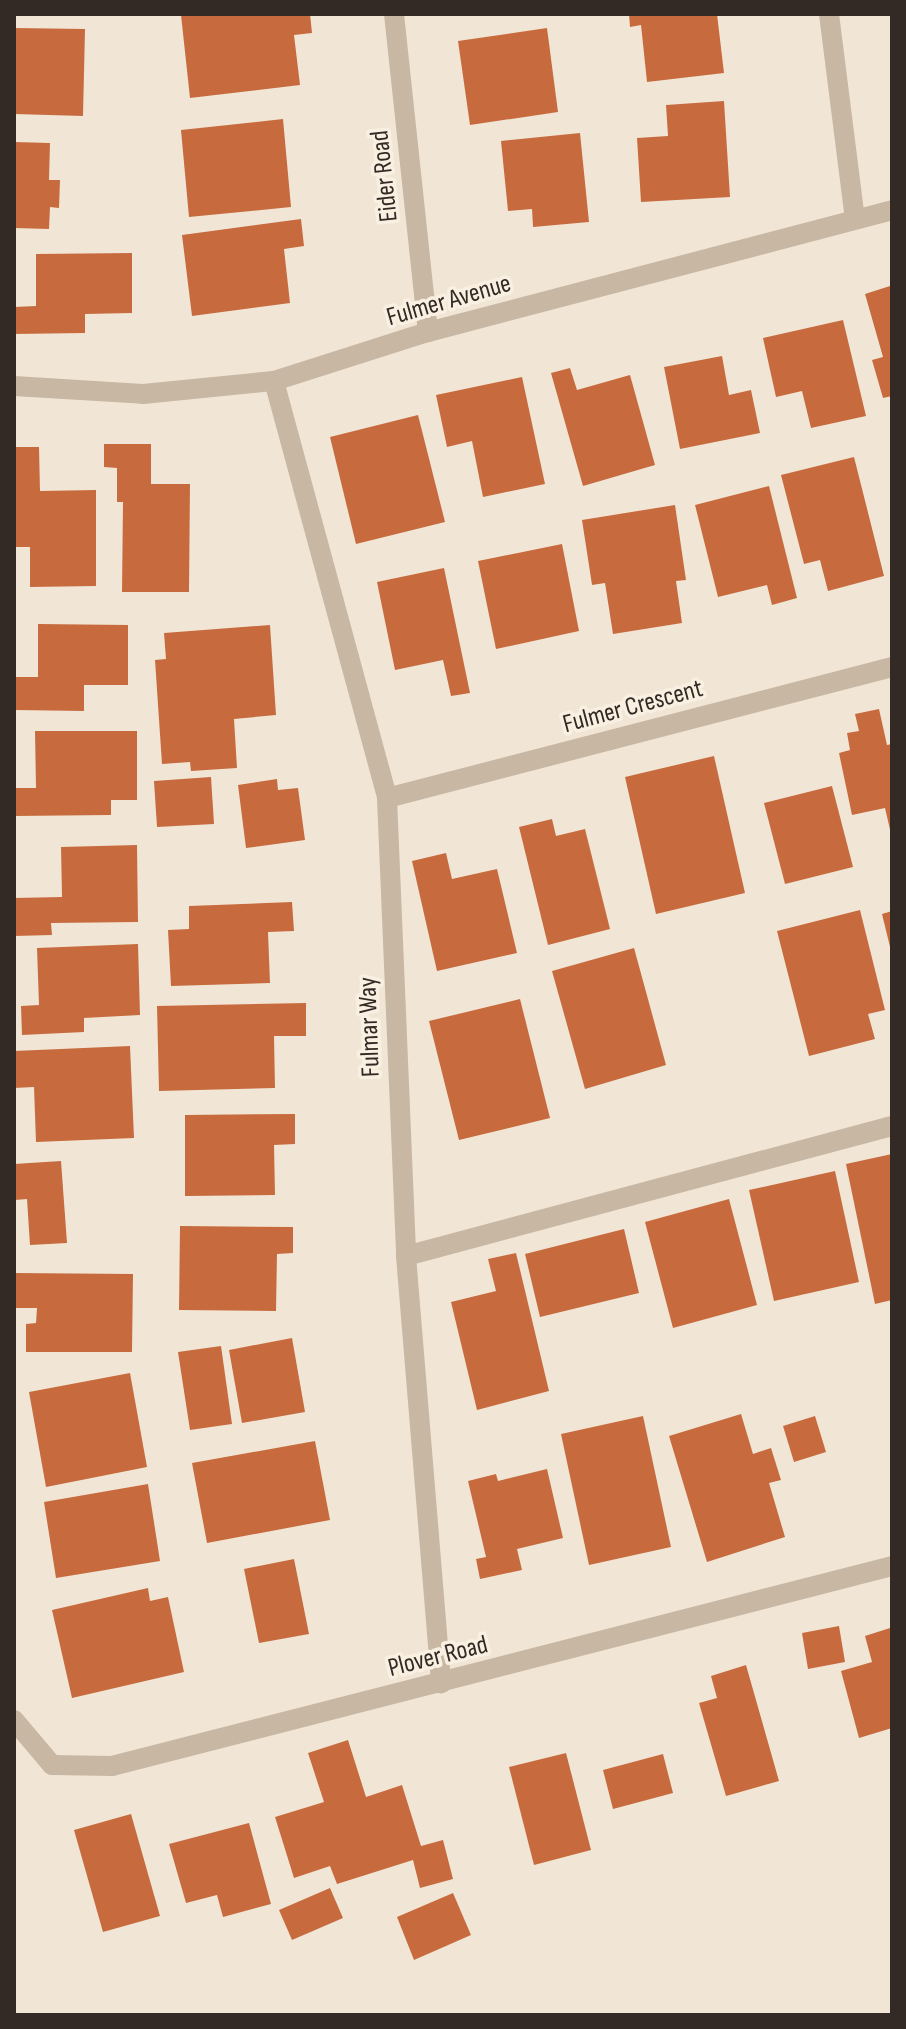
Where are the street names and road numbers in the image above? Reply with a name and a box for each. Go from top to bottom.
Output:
street label: Eider Road [365,129,405,223]
street label: Fulmer Avenue [383,268,515,334]
street label: Fulmer Crescent [560,673,706,741]
street label: Fulmar Way [353,977,387,1077]
street label: Plover Road [385,1630,491,1684]

